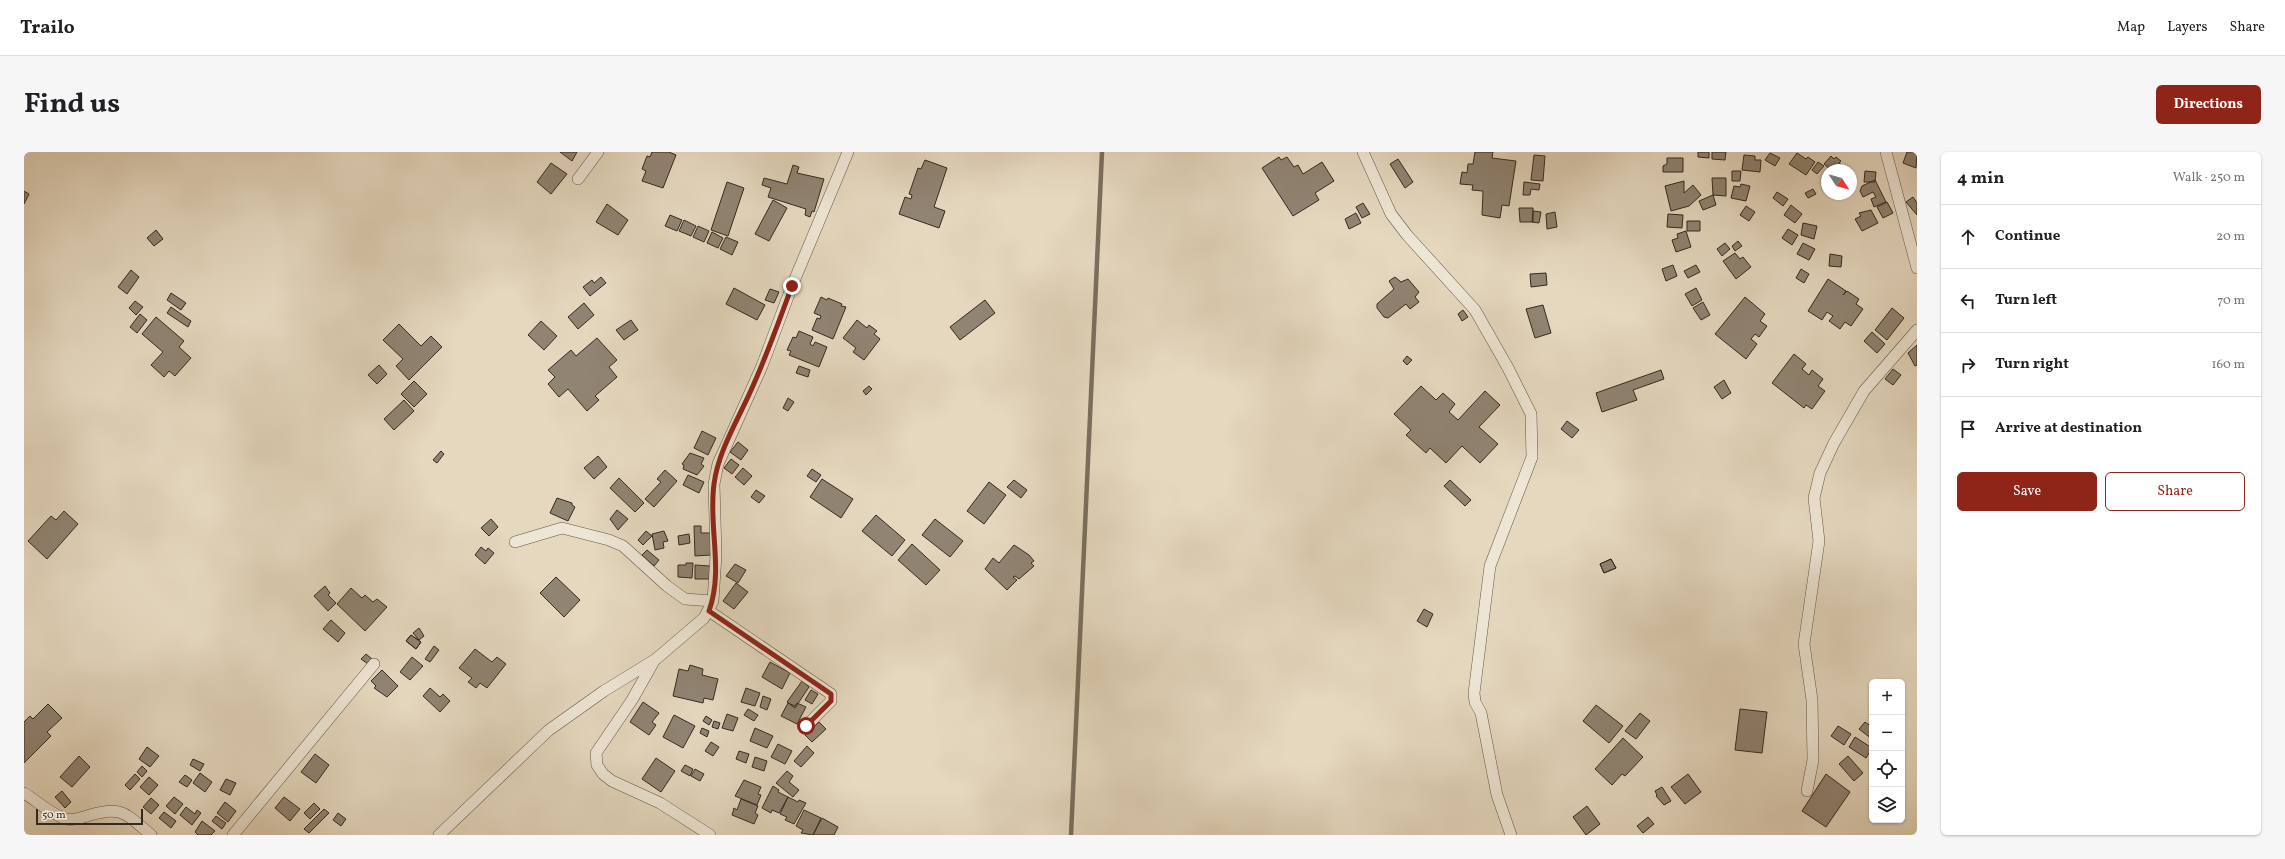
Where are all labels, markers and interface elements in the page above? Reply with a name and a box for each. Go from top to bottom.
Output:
text: Trailo [20,15,75,41]
text: Map [2117,18,2145,37]
text: Layers [2167,18,2207,37]
text: Share [2229,18,2265,37]
text: Find us [24,85,120,124]
button: Directions [2156,85,2261,124]
north arrow [1821,164,1857,200]
text: 4 min [1957,167,2004,190]
text: Walk · 250 m [2173,169,2245,187]
icon: ahead [1957,226,1979,248]
text: Continue [1995,226,2060,247]
text: 20 m [2216,228,2245,246]
route end [783,277,801,295]
icon: left [1957,290,1979,312]
text: Turn left [1995,290,2057,311]
text: 70 m [2217,292,2245,310]
icon: right [1957,354,1979,376]
text: Turn right [1995,354,2069,375]
text: 160 m [2211,356,2245,374]
icon: arrive [1957,418,1979,440]
text: Arrive at destination [1995,418,2142,439]
button: Save [1957,472,2097,511]
button: Share [2105,472,2245,511]
map controls [1869,679,1905,823]
button: + [1869,679,1905,715]
button: − [1869,715,1905,751]
route start [797,717,815,735]
button: locate [1869,751,1905,787]
button: layers [1869,787,1905,823]
scale bar [36,807,143,826]
text: 50 m [42,808,66,823]

